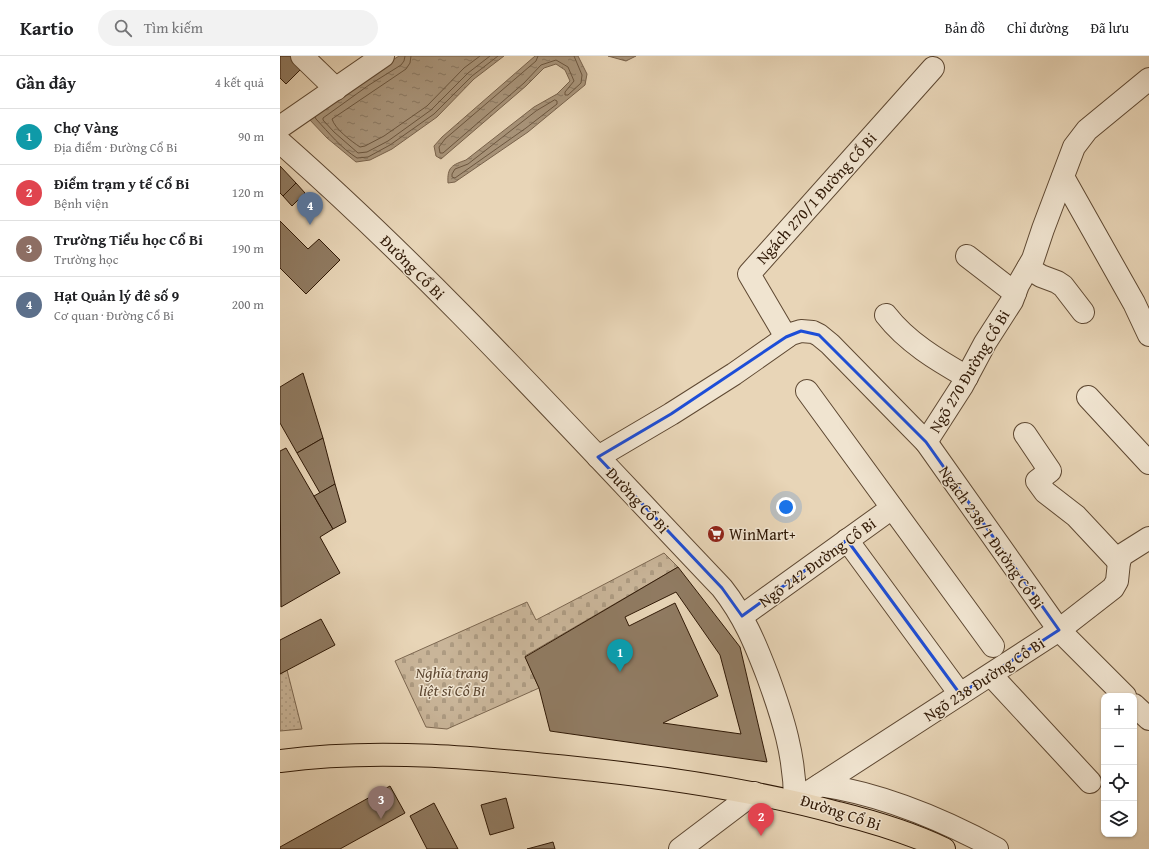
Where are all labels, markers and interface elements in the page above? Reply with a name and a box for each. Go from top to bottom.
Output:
search box [98,10,378,46]
text: Kartio [20,14,74,42]
icon: search [112,17,134,39]
text: Tìm kiếm [144,17,203,38]
text: Bản đồ [945,18,985,38]
text: Chỉ đường [1007,18,1068,38]
text: Đã lưu [1090,18,1129,38]
text: Gần đây [16,70,76,95]
text: 4 kết quả [215,73,264,92]
text: Chợ Vàng [54,117,118,138]
street label: Ngách 270/1 Đường Cổ Bi [750,126,882,269]
text: 1 [26,127,32,146]
text: 90 m [238,127,264,146]
text: Địa điểm · Đường Cổ Bi [54,138,177,157]
text: Điểm trạm y tế Cổ Bi [54,173,189,194]
text: 2 [26,183,32,202]
text: 120 m [232,183,264,202]
pin: 4 [297,192,323,225]
text: Bệnh viện [54,194,108,213]
text: Trường Tiểu học Cổ Bi [54,229,203,250]
street label: Đường Cổ Bi [375,229,451,305]
text: 3 [26,239,32,258]
text: 190 m [232,239,264,258]
text: Trường học [54,250,118,269]
text: Hạt Quản lý đê số 9 [54,285,179,306]
text: 4 [26,295,32,314]
text: 200 m [232,295,264,314]
street label: Ngõ 270 Đường Cổ Bi [923,304,1016,437]
text: Cơ quan · Đường Cổ Bi [54,306,174,325]
street label: Ngách 238/1 Đường Cổ Bi [933,460,1051,614]
street label: Đường Cổ Bi [601,461,675,539]
your location [776,497,796,517]
street label: Ngõ 242 Đường Cổ Bi [753,511,881,613]
place label: WinMart+ [729,522,796,546]
supermarket icon: WinMart+ [706,524,726,544]
street label: Ngõ 238 Đường Cổ Bi [919,631,1050,727]
pin: 1 [607,639,633,672]
park label: Nghĩa trang liệt sĩ Cổ Bi [414,660,489,702]
map controls [1101,693,1137,837]
button: + [1101,693,1137,729]
button: − [1101,729,1137,765]
button: locate [1101,765,1137,801]
pin: 3 [368,786,394,819]
street label: Đường Cổ Bi [798,788,885,836]
button: layers [1101,801,1137,837]
pin: 2 [748,803,774,836]

